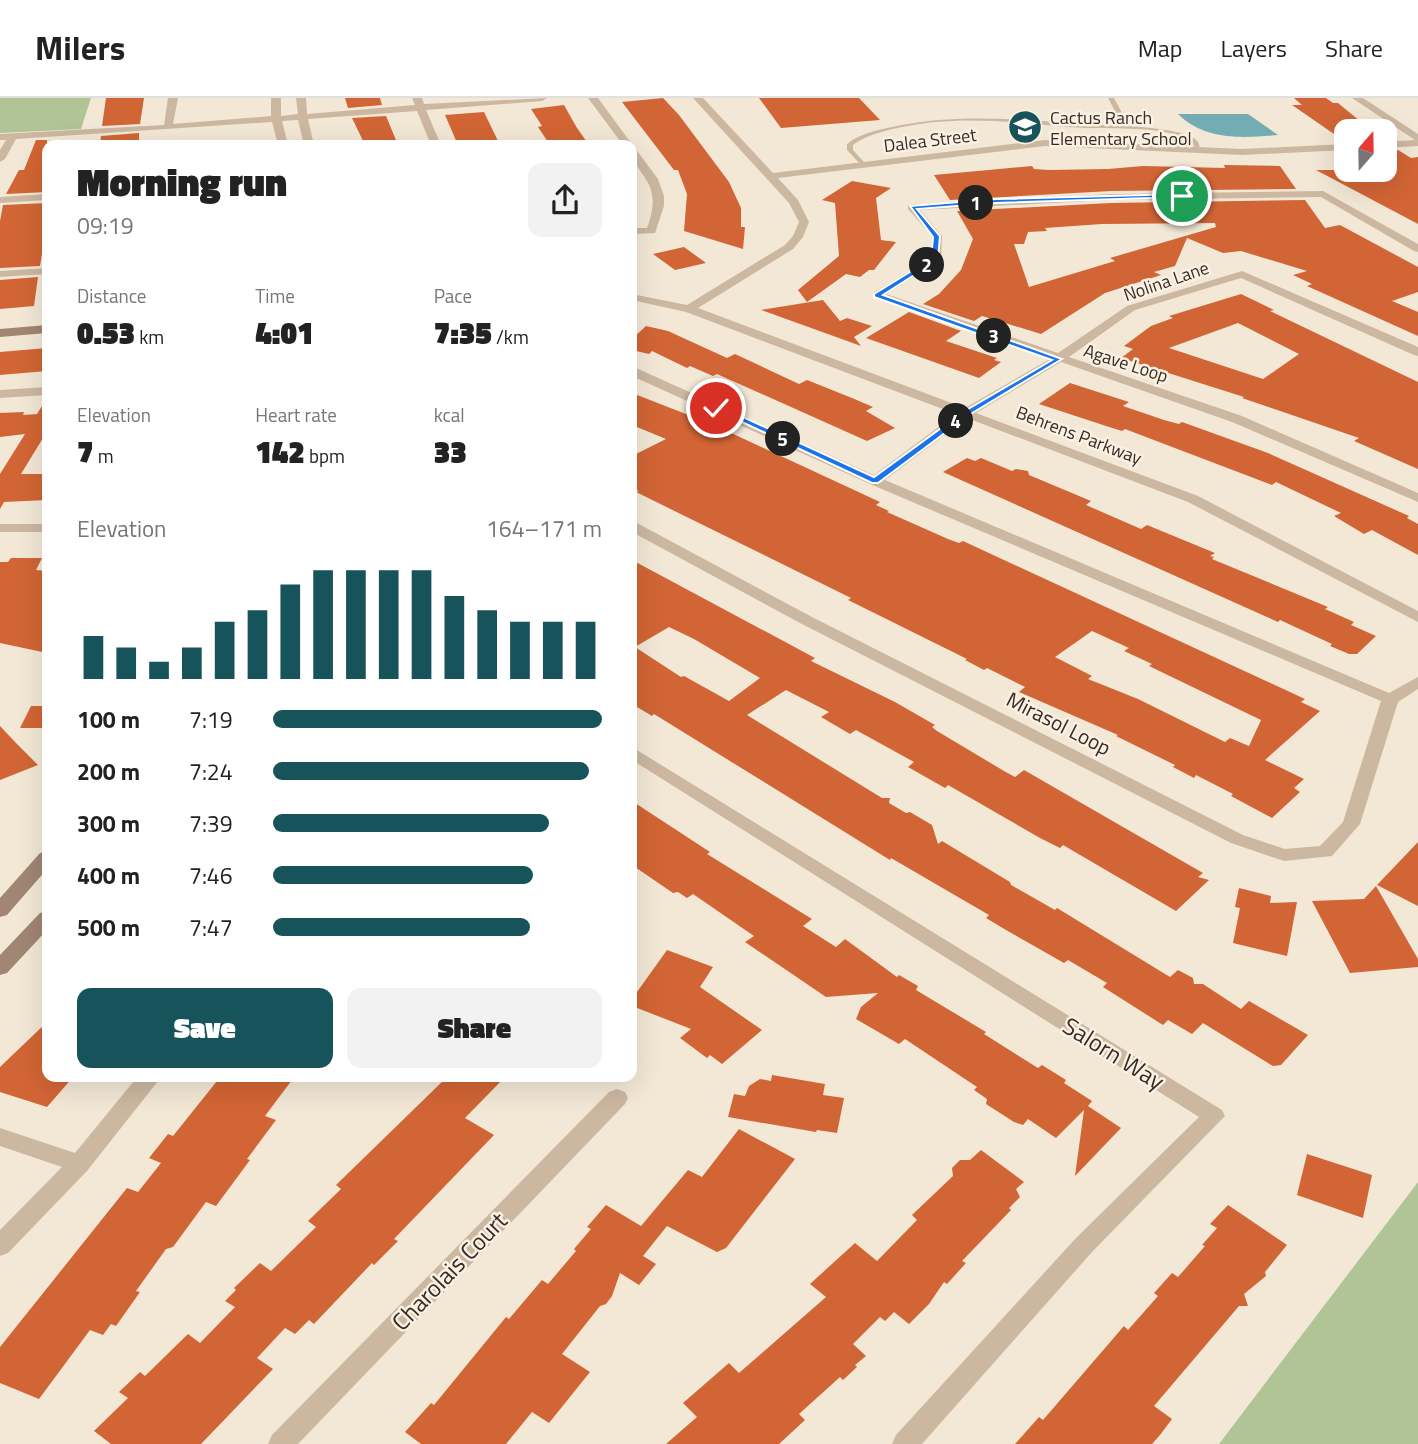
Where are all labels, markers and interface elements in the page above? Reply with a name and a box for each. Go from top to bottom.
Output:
text: Milers [35,23,125,73]
text: Map [1138,30,1183,66]
text: Layers [1221,30,1287,66]
text: Share [1325,30,1383,66]
place label: Cactus Ranch Elementary School [1050,104,1192,152]
school or university icon: Cactus Ranch Elementary School [1006,108,1044,146]
north arrow [1334,119,1396,182]
map controls [1334,119,1397,182]
street label: Dalea Street [882,121,979,159]
text: Morning run [77,153,287,211]
button: share [528,163,602,237]
pin [1152,166,1212,226]
icon: arrive [1163,177,1201,215]
pin: 1 [958,186,993,220]
text: 1 [970,188,981,217]
text: 09:19 [77,208,134,243]
pin: 2 [909,248,944,282]
text: 2 [921,250,932,279]
street label: Nolina Lane [1120,254,1212,308]
text: Distance [77,281,146,310]
text: Time [255,281,295,310]
text: Pace [434,281,472,310]
text: 0.53 [77,310,135,356]
text: 4:01 [255,310,313,356]
text: 7:35 [434,310,492,356]
pin: 3 [976,318,1012,354]
text: 3 [988,321,999,350]
text: km [135,322,164,351]
text: /km [492,322,529,351]
street label: Agave Loop [1080,337,1172,389]
pin [686,378,746,438]
icon: check [697,389,735,427]
street label: Behrens Parkway [1012,399,1146,471]
text: Elevation [77,400,151,429]
text: Heart rate [255,400,337,429]
text: kcal [434,400,465,429]
pin: 4 [939,404,974,438]
text: 4 [950,406,961,435]
pin: 5 [766,422,800,456]
text: 5 [777,424,788,453]
text: 7 [77,429,94,475]
text: 142 [255,429,305,475]
text: 33 [434,429,467,475]
text: m [94,441,114,470]
text: bpm [305,441,345,470]
text: Elevation [77,511,166,546]
text: 164–171 m [486,511,602,546]
street label: Mirasol Loop [1001,683,1117,763]
text: 100 m [77,702,140,737]
text: 7:19 [189,702,233,737]
text: 200 m [77,754,140,789]
text: 7:24 [189,754,233,789]
text: 300 m [77,806,140,841]
text: 7:39 [189,806,233,841]
text: 400 m [77,858,140,893]
text: 7:46 [189,858,233,893]
text: 500 m [77,910,140,945]
text: 7:47 [189,910,233,945]
button: Save [77,988,333,1068]
button: Share [347,988,602,1068]
street label: Salorn Way [1056,1007,1172,1099]
street label: Charolais Court [383,1203,515,1339]

